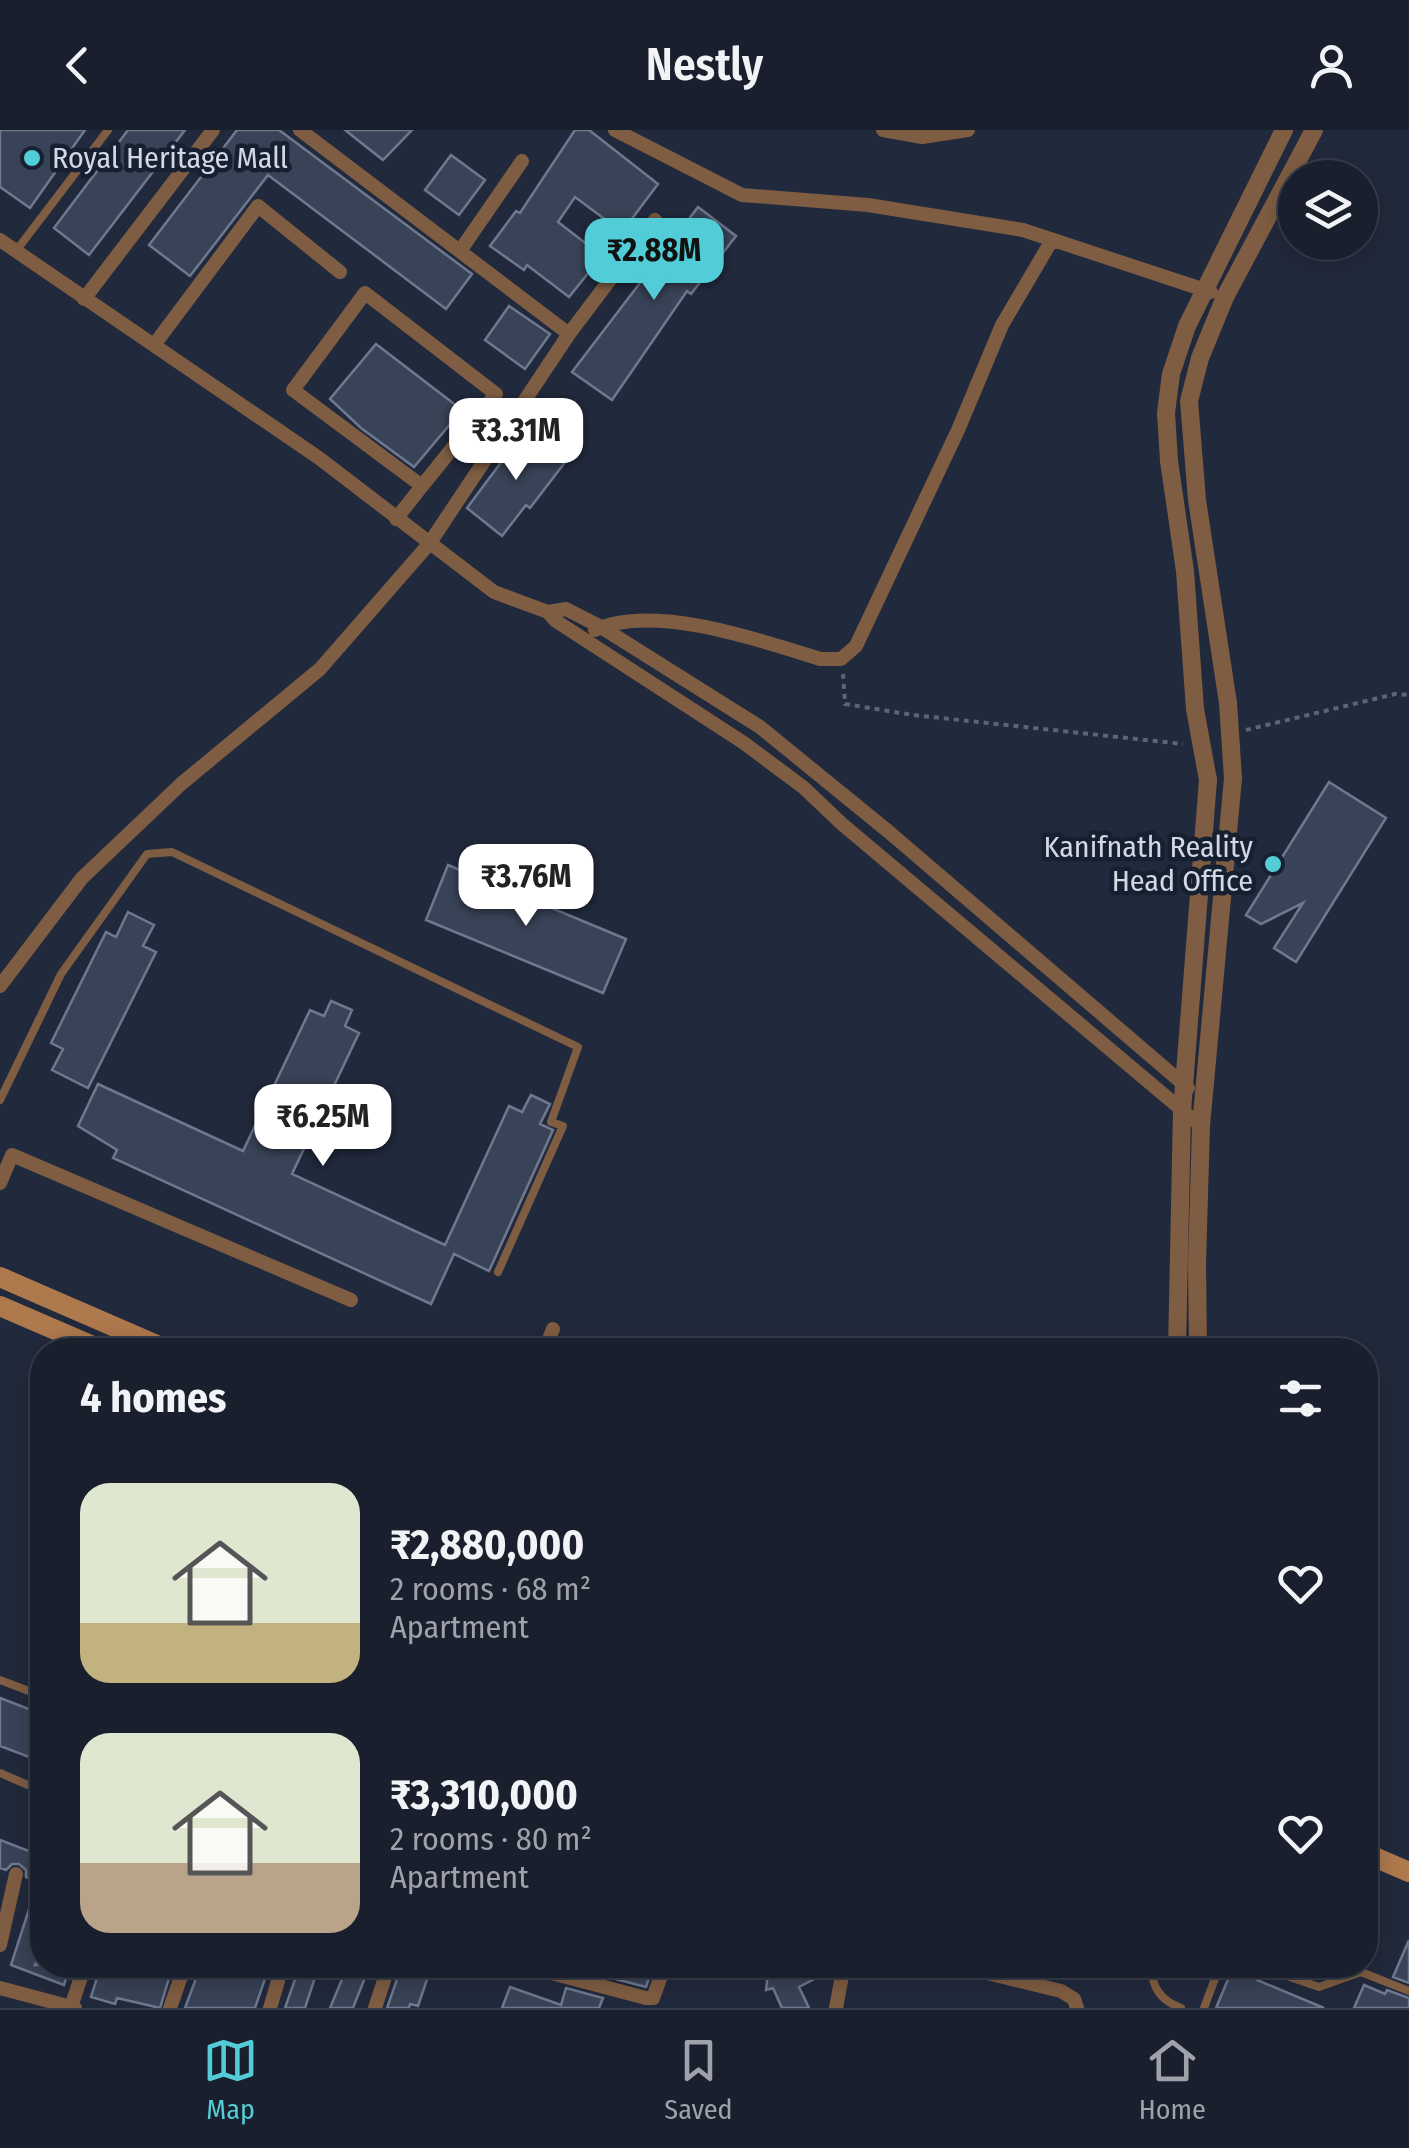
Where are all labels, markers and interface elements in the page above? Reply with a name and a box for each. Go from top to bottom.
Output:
icon: back [50,38,105,93]
text: Nestly [646,38,763,92]
icon: person [1304,38,1359,93]
place label: Royal Heritage Mall [52,140,288,176]
marker: Royal Heritage Mall [21,147,43,169]
map controls [1278,160,1378,260]
button: layers [1278,160,1378,260]
pin: ₹2.88M [573,218,735,303]
text: ₹2.88M [607,231,701,269]
pin: ₹3.31M [435,398,597,483]
text: ₹3.31M [471,411,561,449]
place label: Kanifnath Reality Head Office [1043,829,1254,899]
pin: ₹3.76M [445,844,607,929]
marker: Kanifnath Reality Head Office [1262,853,1284,875]
text: ₹3.76M [481,857,571,895]
pin: ₹6.25M [242,1084,404,1169]
text: ₹6.25M [276,1097,370,1135]
icon: filters [1273,1371,1328,1426]
text: 4 homes [80,1373,227,1423]
text: ₹2,880,000 [390,1520,584,1570]
icon: home [160,1523,280,1643]
icon: heart [1273,1556,1328,1611]
text: 2 rooms · 68 m² [390,1570,591,1608]
text: Apartment [390,1608,529,1646]
text: ₹3,310,000 [390,1770,578,1820]
icon: home [160,1773,280,1893]
icon: heart [1273,1806,1328,1861]
text: 2 rooms · 80 m² [390,1820,592,1858]
text: Apartment [390,1858,529,1896]
tab: Map [203,2033,258,2126]
tab: Saved [664,2033,733,2126]
tab: Home [1139,2033,1206,2126]

